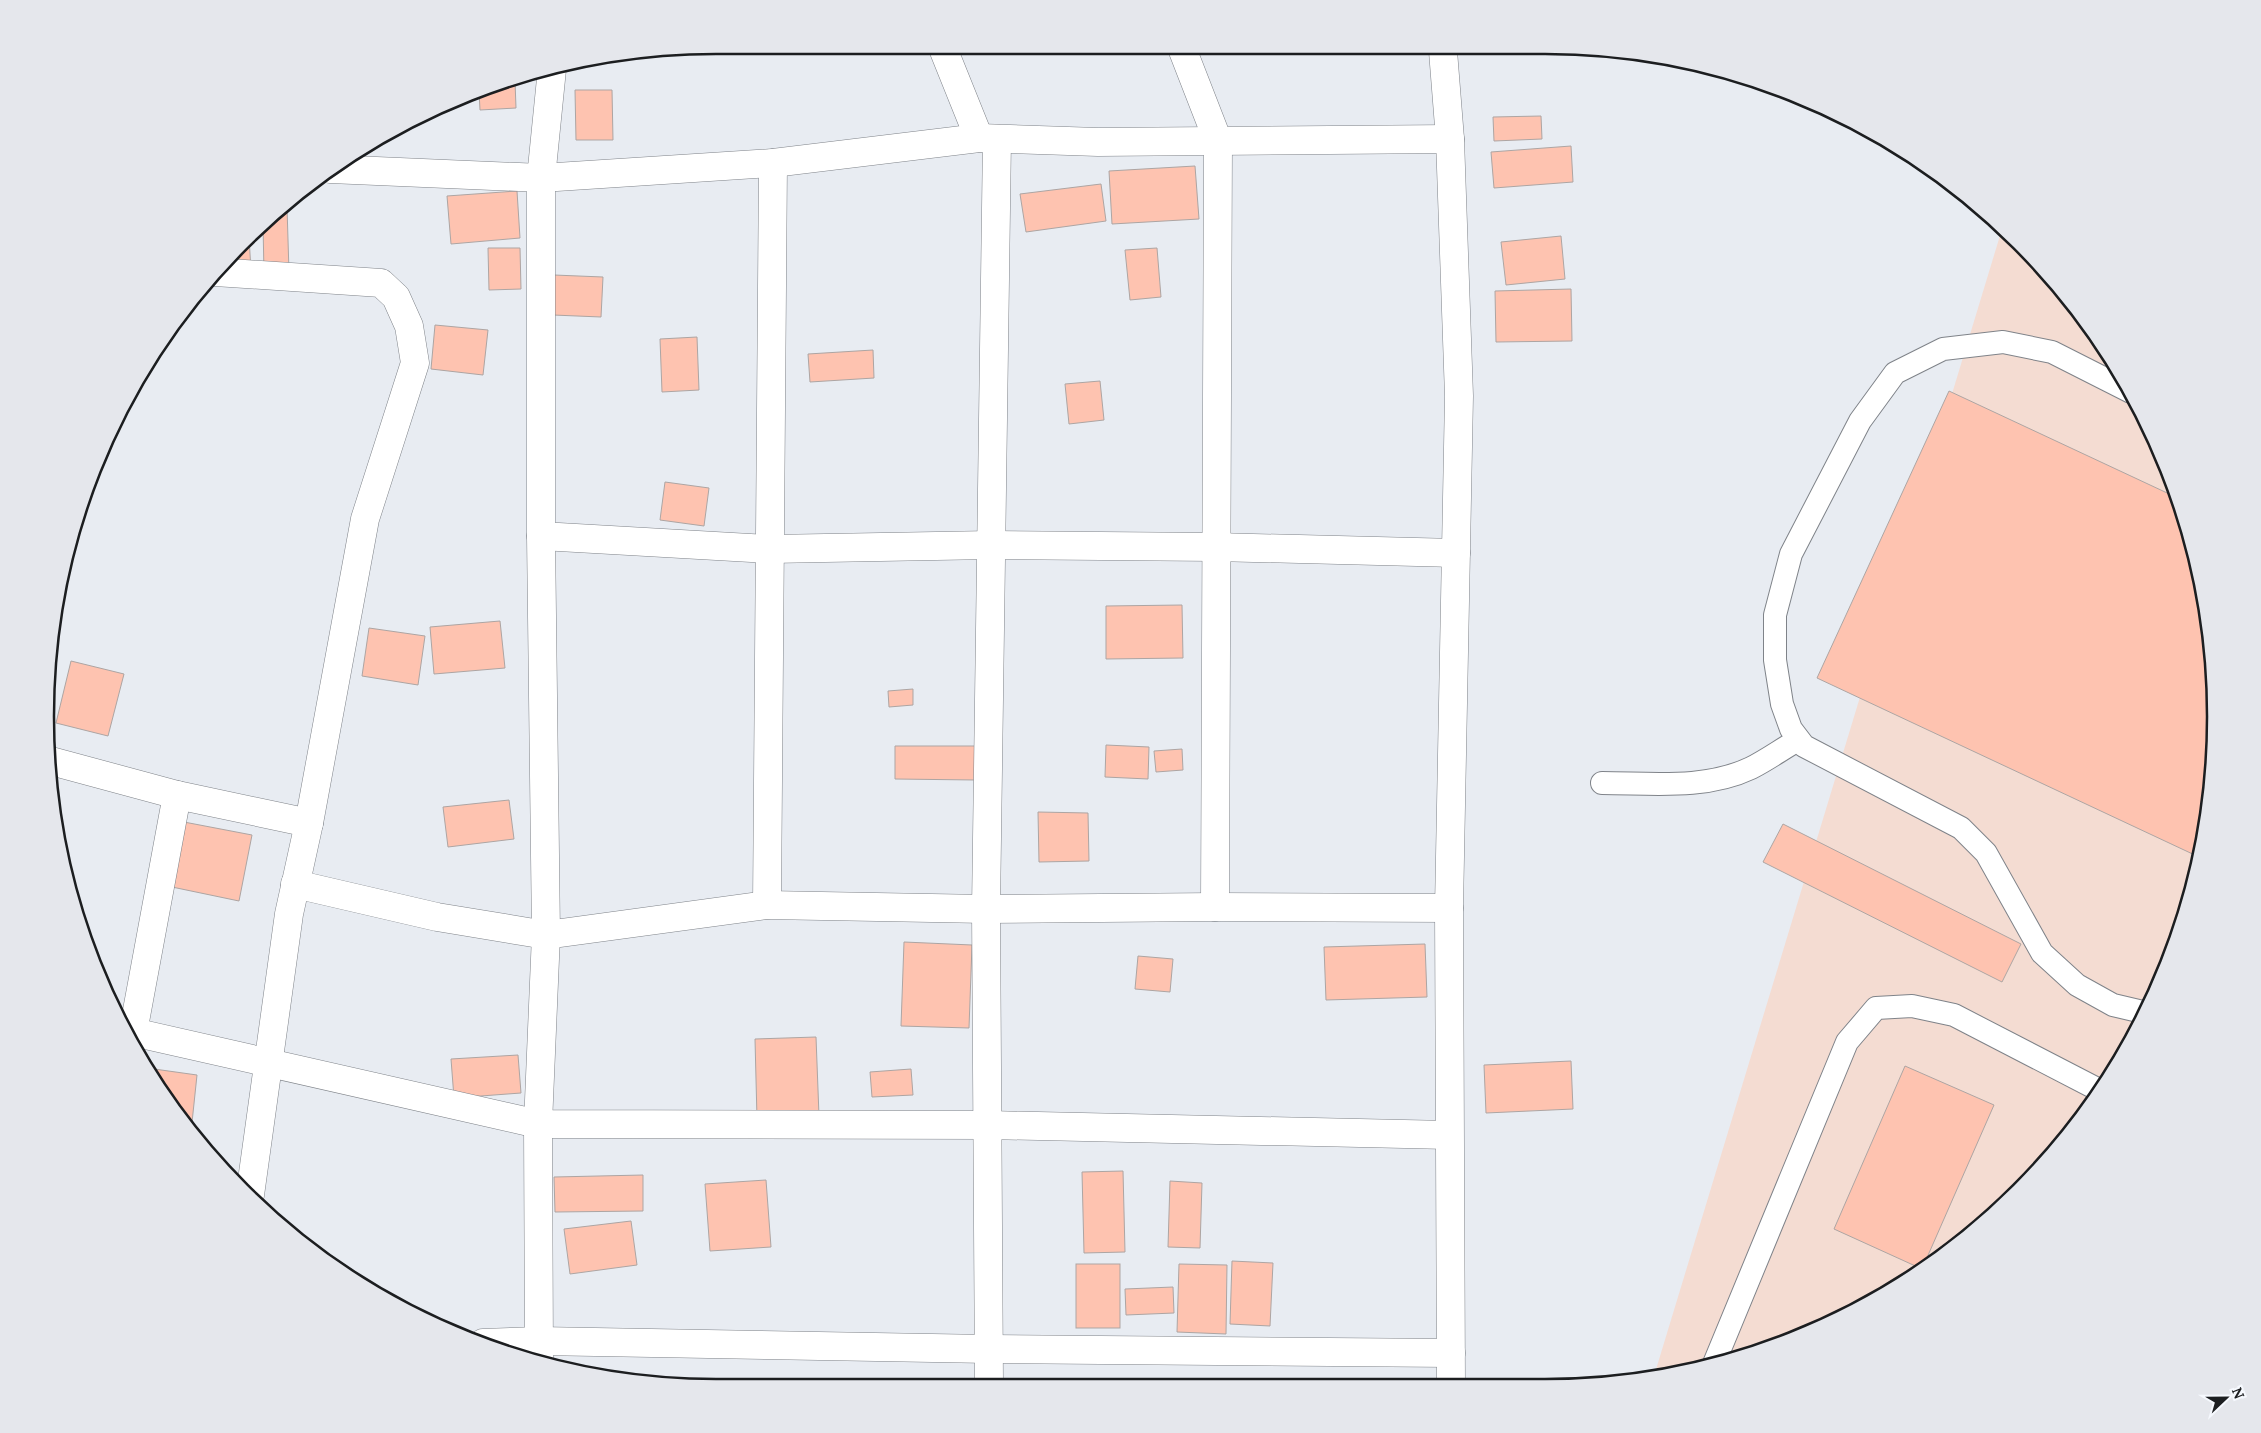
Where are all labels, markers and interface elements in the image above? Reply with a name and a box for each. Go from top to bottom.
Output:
north arrow [2201,1373,2251,1423]
text: N [2228,1385,2248,1402]

